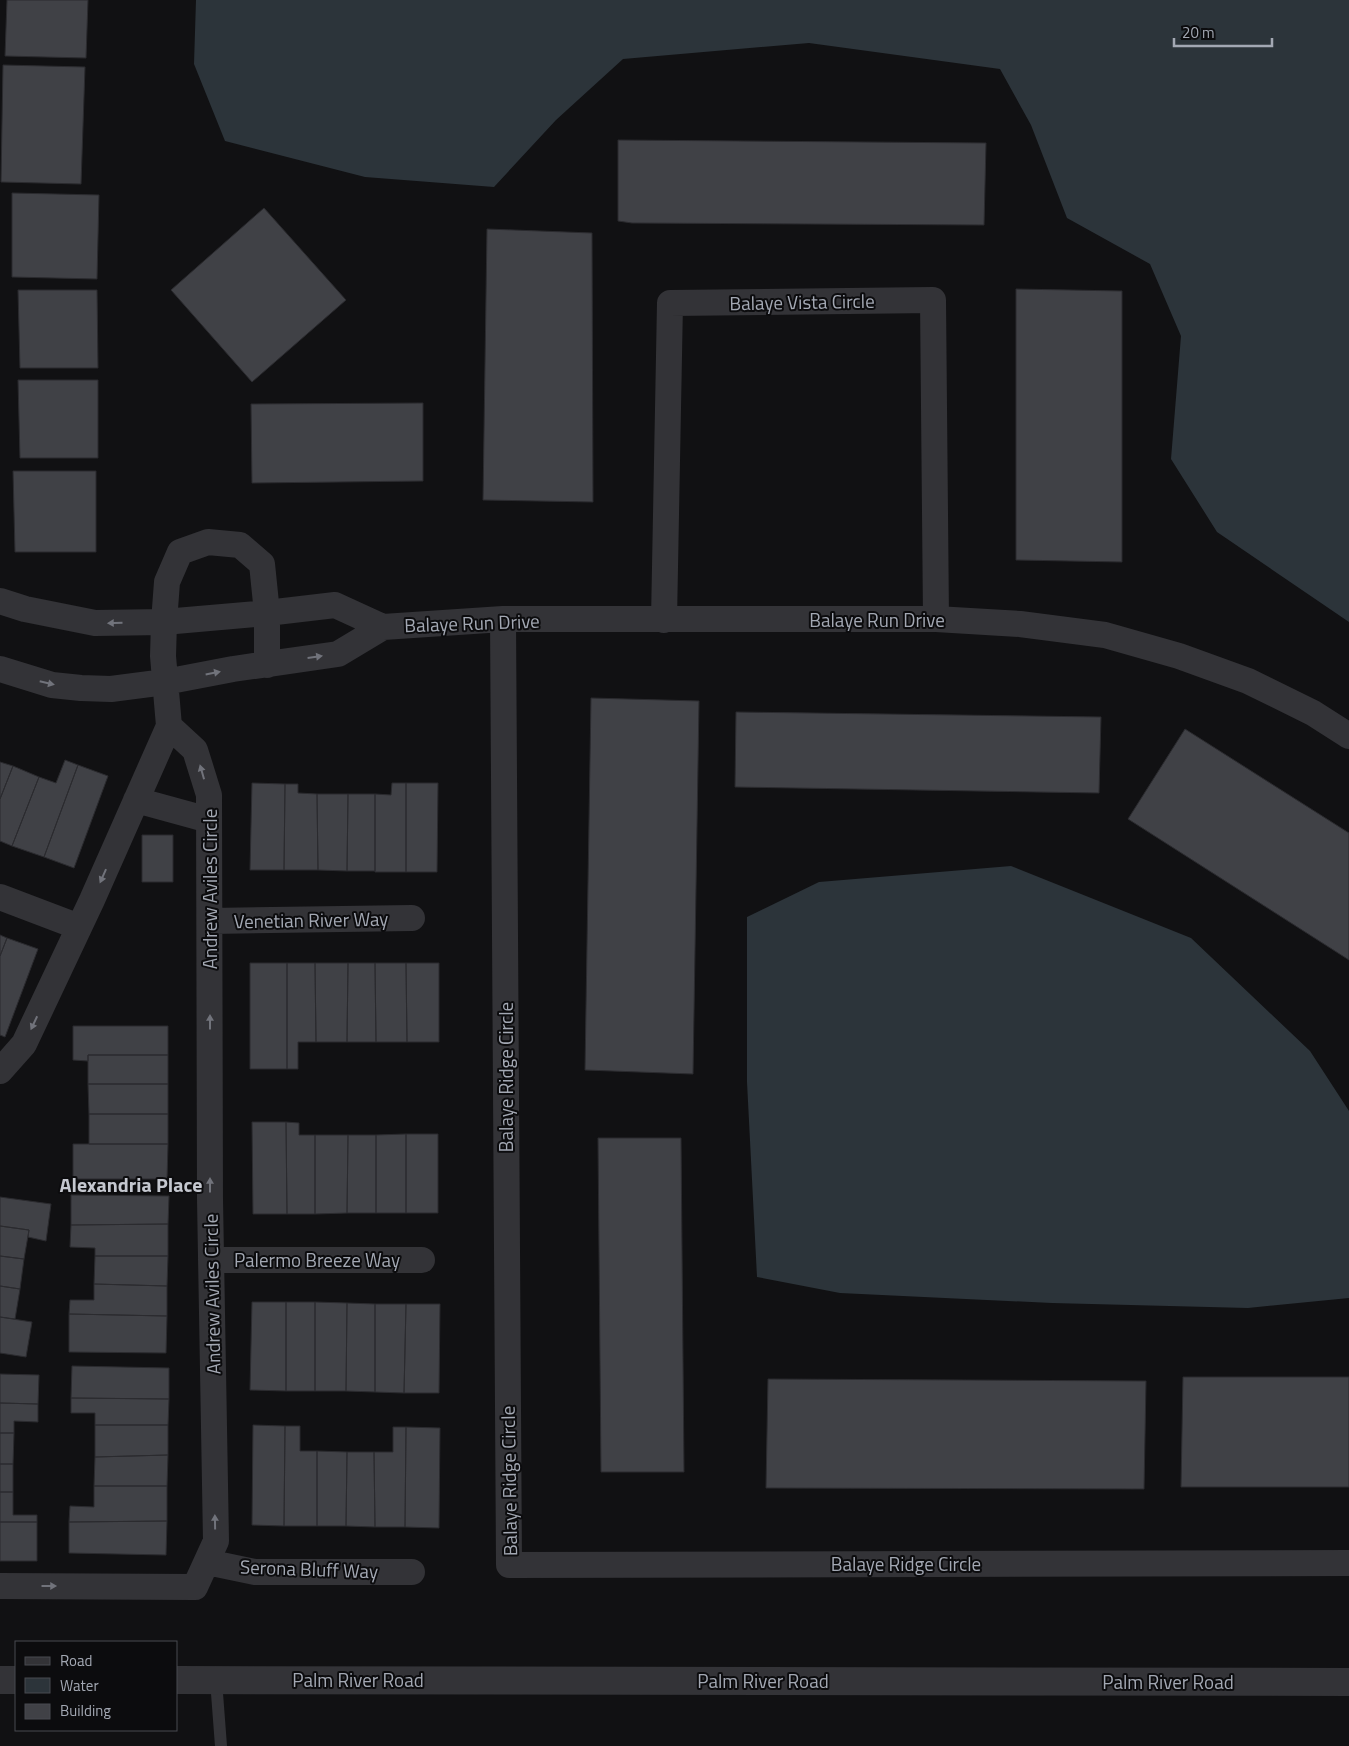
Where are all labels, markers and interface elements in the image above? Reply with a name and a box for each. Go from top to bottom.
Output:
scale bar [1174,15,1272,47]
text: 20 m [1182,21,1215,44]
street label: Balaye Vista Circle [729,286,875,317]
street label: Balaye Run Drive [809,605,945,634]
street label: Balaye Run Drive [404,606,540,639]
one-way arrow [107,619,123,627]
one-way arrow [308,653,324,661]
one-way arrow [205,668,221,676]
one-way arrow [39,679,54,687]
one-way arrow [198,764,206,779]
street label: Andrew Aviles Circle [195,809,224,969]
one-way arrow [98,869,106,883]
street label: Venetian River Way [233,904,389,935]
street label: Balaye Ridge Circle [491,1002,520,1152]
one-way arrow [206,1014,214,1030]
one-way arrow [30,1016,38,1030]
district label: Alexandria Place [59,1169,203,1200]
one-way arrow [206,1177,214,1193]
street label: Andrew Aviles Circle [196,1213,227,1375]
street label: Palermo Breeze Way [234,1245,400,1274]
street label: Balaye Ridge Circle [493,1406,524,1556]
one-way arrow [211,1514,219,1530]
street label: Balaye Ridge Circle [831,1549,981,1578]
street label: Serona Bluff Way [239,1552,379,1585]
one-way arrow [41,1582,57,1590]
legend [15,1641,178,1731]
text: Road [60,1649,92,1672]
street label: Palm River Road [292,1665,424,1694]
street label: Palm River Road [697,1666,829,1695]
street label: Palm River Road [1102,1667,1234,1696]
text: Water [60,1674,99,1697]
text: Building [60,1699,111,1722]

